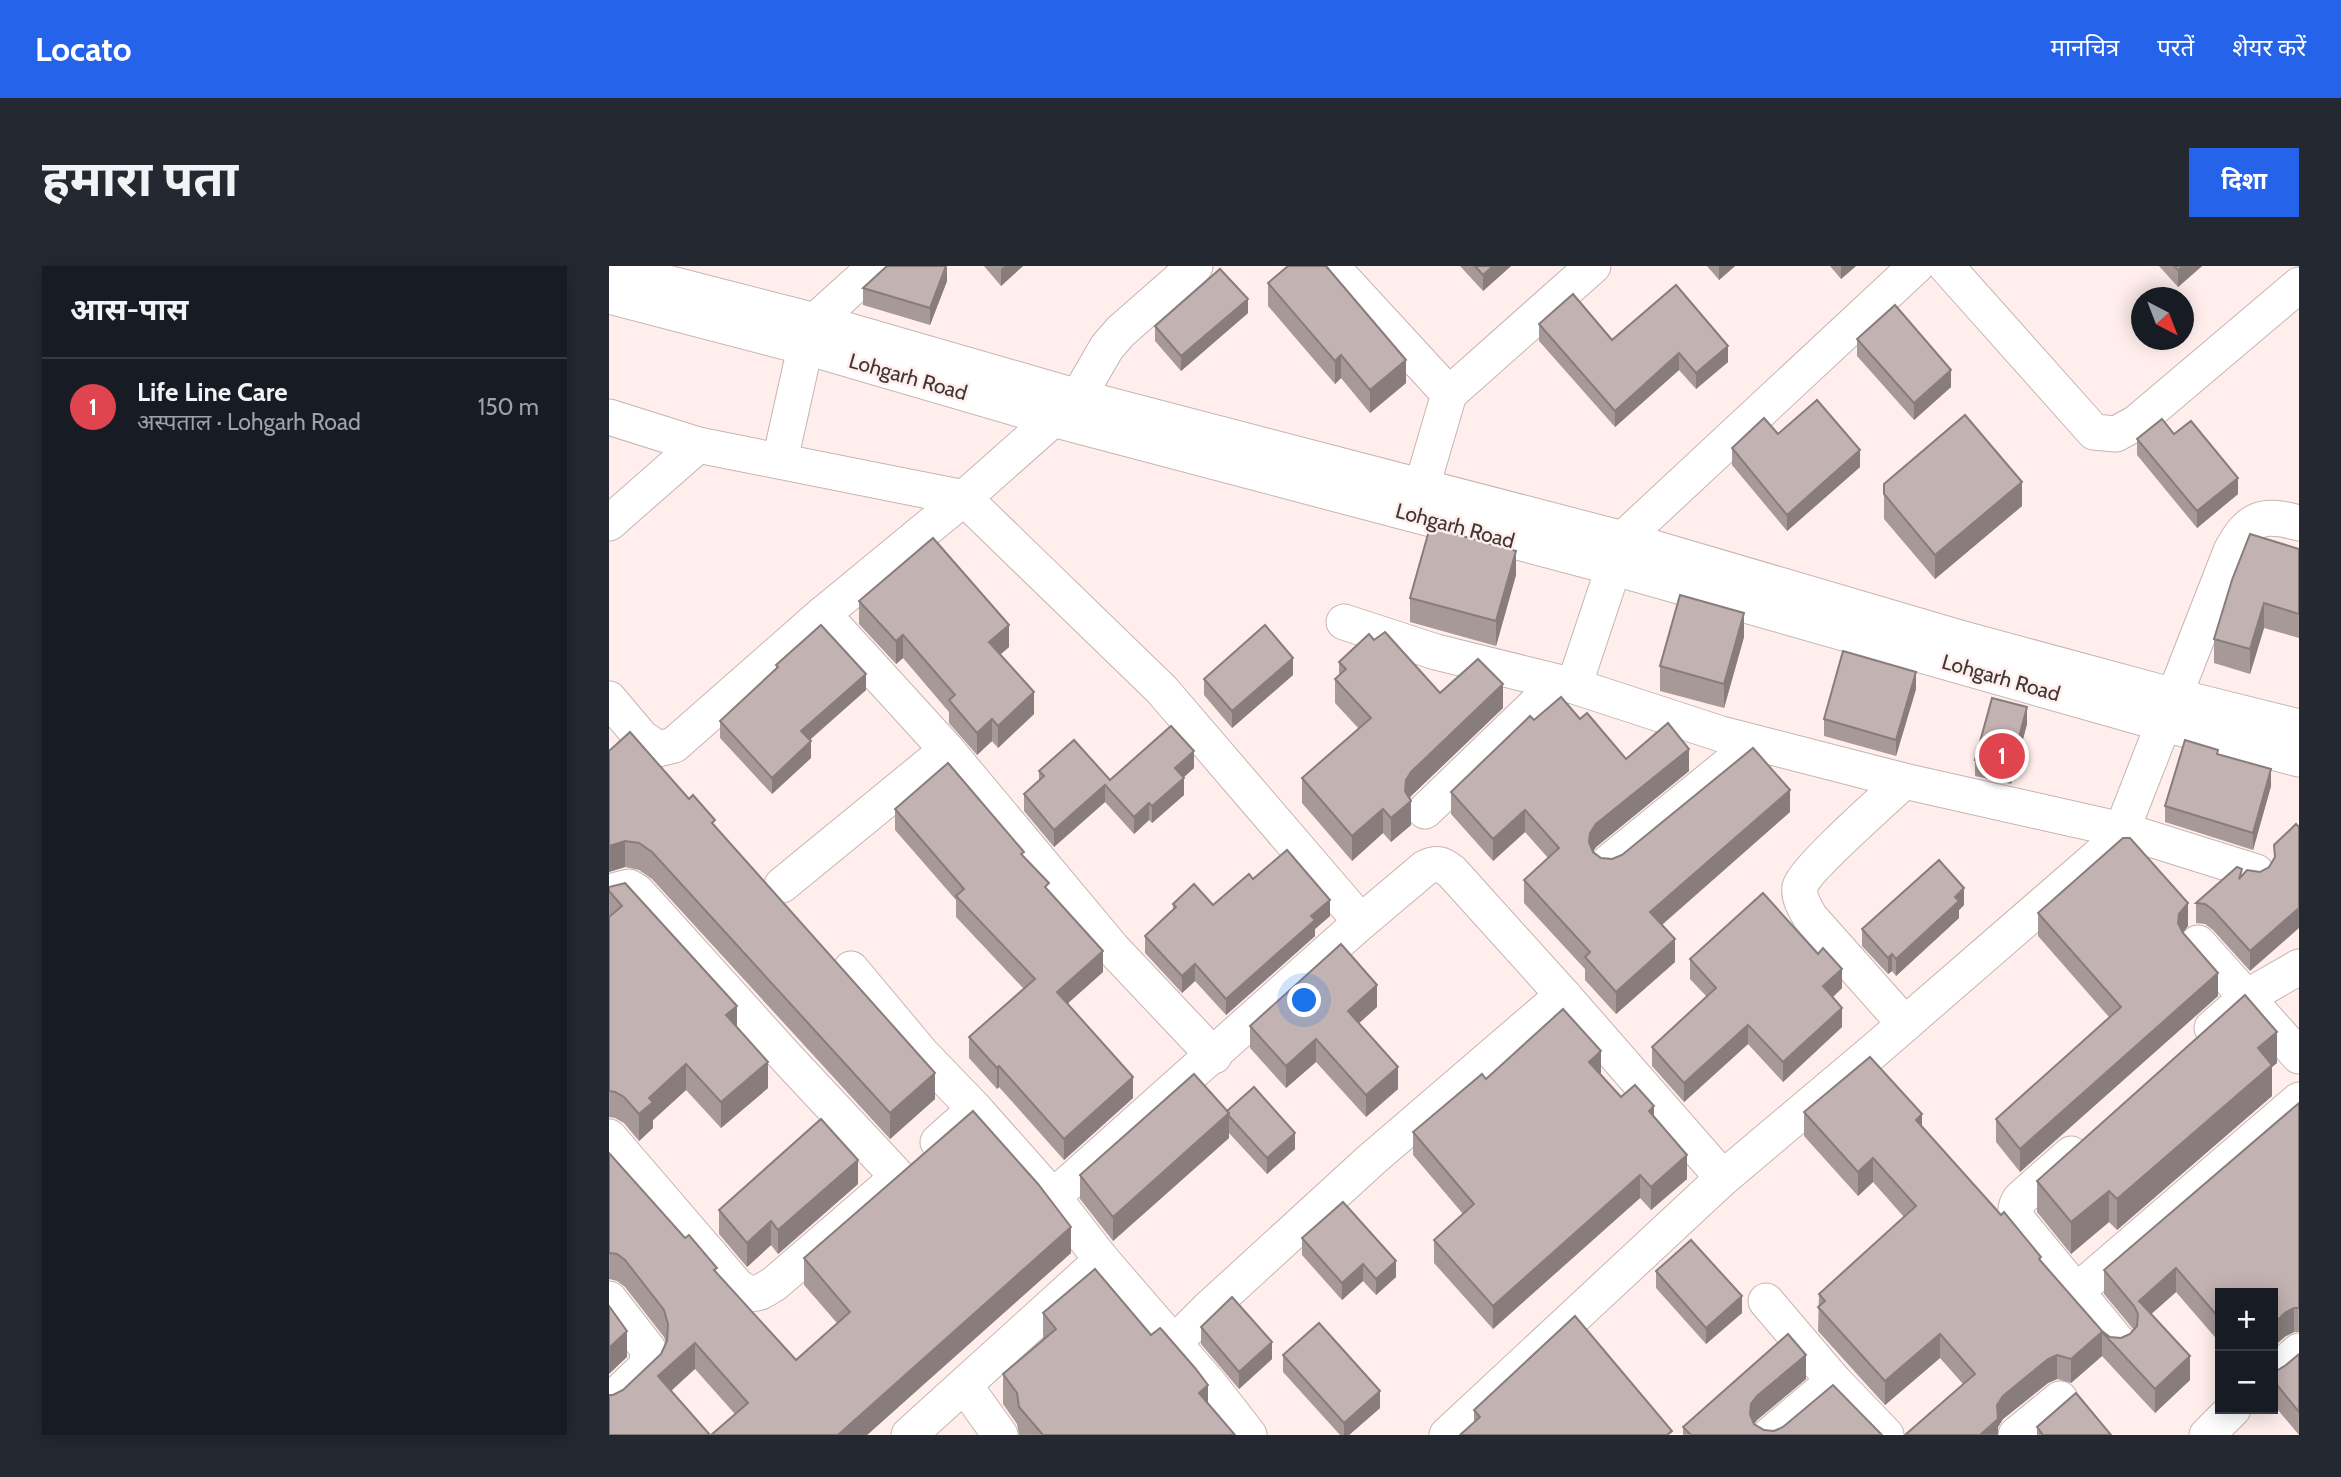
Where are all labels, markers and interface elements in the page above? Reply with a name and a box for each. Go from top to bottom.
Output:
text: Locato [35,29,131,69]
text: मानचित्र [2051,33,2119,62]
text: परतें [2157,33,2194,62]
text: शेयर करें [2232,33,2306,62]
button: दिशा [2189,148,2299,217]
text: हमारा पता [42,149,238,208]
north arrow [2131,287,2194,350]
text: आस-पास [70,291,188,328]
street label: Lohgarh Road [846,348,970,405]
text: Life Line Care [137,376,288,408]
text: 1 [89,393,97,421]
text: 150 m [478,393,539,421]
text: अस्पताल · Lohgarh Road [137,408,361,436]
street label: Lohgarh Road [1393,498,1517,553]
street label: Lohgarh Road [1939,649,2063,706]
pin: 1 [1979,730,2025,782]
your location [1287,983,1321,1017]
map controls [2215,1288,2278,1414]
button: + [2215,1288,2278,1351]
button: − [2215,1351,2278,1414]

